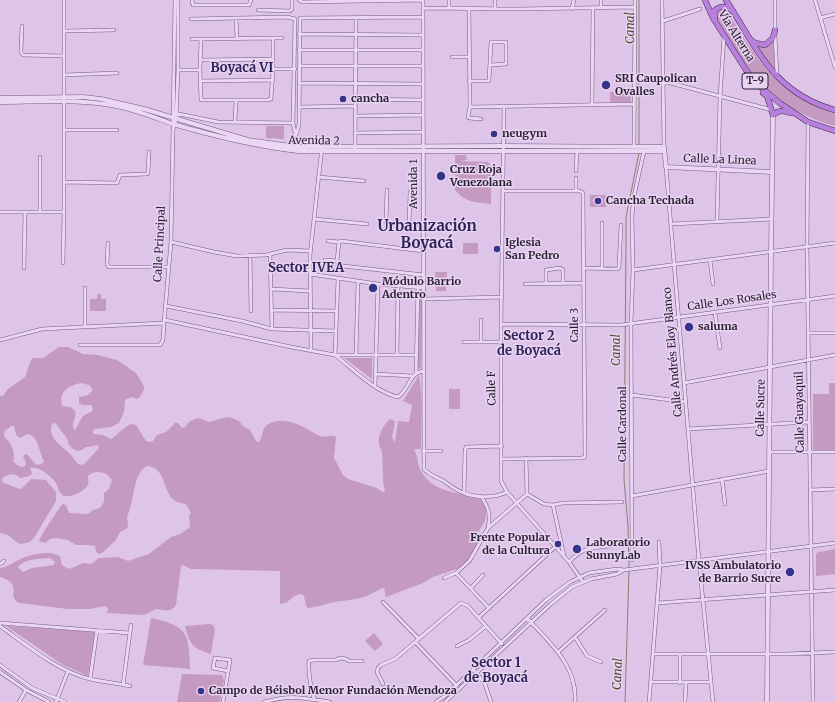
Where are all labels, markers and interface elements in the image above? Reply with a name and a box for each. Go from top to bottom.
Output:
street label: Vía Alterna [715,8,757,64]
water label: Canal [624,12,638,44]
district label: Boyacá VI [210,60,274,76]
place label: SRI Caupolican Ovalles [615,72,697,98]
road number: T-9 [742,73,768,89]
marker: SRI Caupolican Ovalles [600,79,612,91]
place label: cancha [351,92,389,106]
marker: cancha [338,94,348,104]
place label: neugym [502,127,547,141]
marker: neugym [489,129,499,139]
street label: Avenida 2 [288,134,340,148]
street label: Calle La Linea [683,152,757,168]
street label: Avenida 1 [407,159,421,209]
place label: Cruz Roja Venezolana [450,163,512,189]
marker: Cruz Roja Venezolana [435,170,447,182]
place label: Cancha Techada [606,194,694,208]
marker: Cancha Techada [593,196,603,206]
street label: Calle Principal [151,205,169,283]
district label: Urbanización Boyacá [377,218,477,253]
place label: Iglesia San Pedro [505,236,559,262]
marker: Iglesia San Pedro [492,244,502,254]
district label: Sector IVEA [268,260,344,276]
place label: Módulo Barrio Adentro [382,275,461,301]
marker: Módulo Barrio Adentro [367,282,379,294]
street label: Calle Andrés Eloy Blanco [661,287,685,417]
street label: Calle Los Rosales [687,288,777,314]
street label: Calle 3 [568,308,582,342]
place label: saluma [698,320,738,334]
marker: saluma [683,321,695,333]
district label: Sector 2 de Boyacá [497,328,561,359]
water label: Canal [610,334,624,366]
street label: Calle F [485,370,499,406]
street label: Calle Guayaquil [793,371,807,453]
street label: Calle Sucre [754,379,768,437]
street label: Calle Cardonal [616,386,630,462]
place label: Frente Popular de la Cultura [470,531,550,557]
place label: Laboratorio SunnyLab [586,536,650,562]
marker: Frente Popular de la Cultura [553,539,563,549]
marker: Laboratorio SunnyLab [571,543,583,555]
place label: IVSS Ambulatorio de Barrio Sucre [685,559,781,585]
marker: IVSS Ambulatorio de Barrio Sucre [784,566,796,578]
district label: Sector 1 de Boyacá [464,655,528,686]
water label: Canal [610,658,626,690]
place label: Campo de Béisbol Menor Fundación Mendoza [209,684,457,698]
marker: Campo de Béisbol Menor Fundación Mendoza [196,686,206,696]

